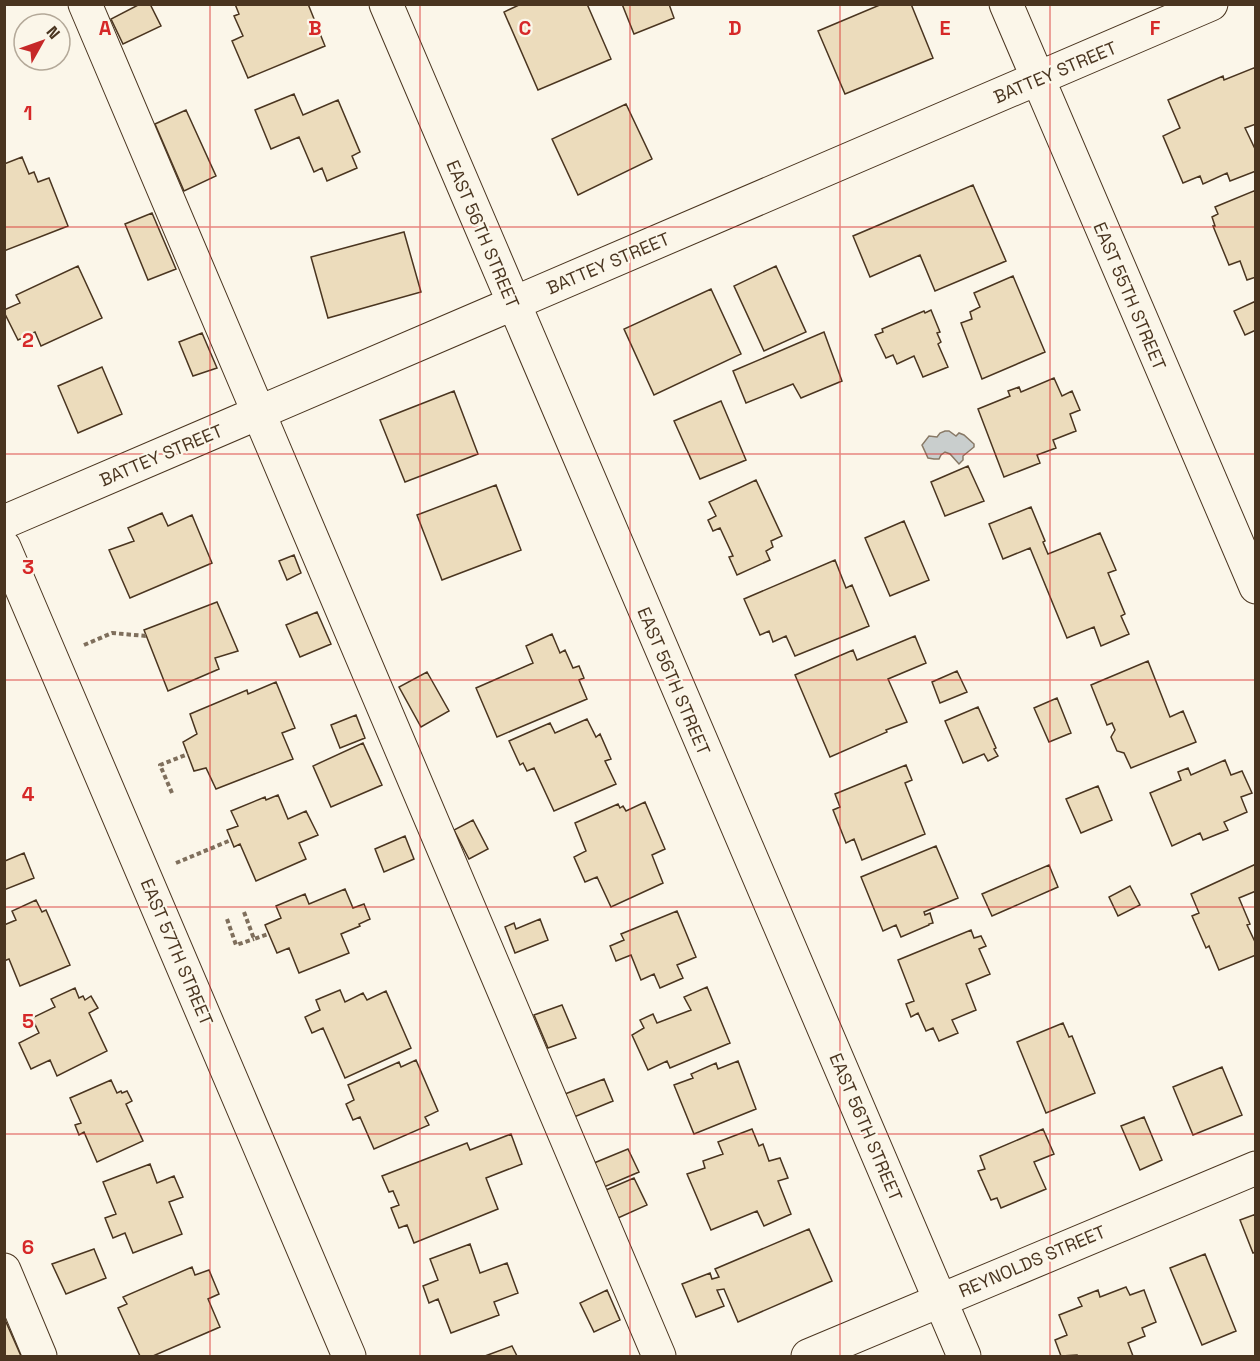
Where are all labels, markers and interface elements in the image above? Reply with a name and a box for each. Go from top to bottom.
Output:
north arrow [12,12,72,72]
text: A [99,15,112,41]
text: B [308,15,322,41]
text: C [519,15,532,41]
text: D [728,15,742,41]
text: E [939,15,951,41]
text: F [1150,15,1161,41]
text: N [42,22,65,44]
street label: BATTEY STREET [990,36,1121,108]
text: 1 [23,100,33,126]
street label: EAST 56TH STREET [441,156,525,312]
street label: EAST 55TH STREET [1088,219,1172,374]
street label: BATTEY STREET [543,227,674,299]
text: 2 [22,327,34,353]
street label: BATTEY STREET [96,419,227,491]
text: 3 [22,554,34,580]
street label: EAST 56TH STREET [632,603,716,759]
text: 4 [22,781,35,807]
street label: EAST 57TH STREET [136,875,219,1029]
text: 5 [22,1008,34,1034]
street label: EAST 56TH STREET [824,1049,908,1205]
street label: REYNOLDS STREET [955,1220,1109,1302]
text: 6 [22,1234,34,1260]

